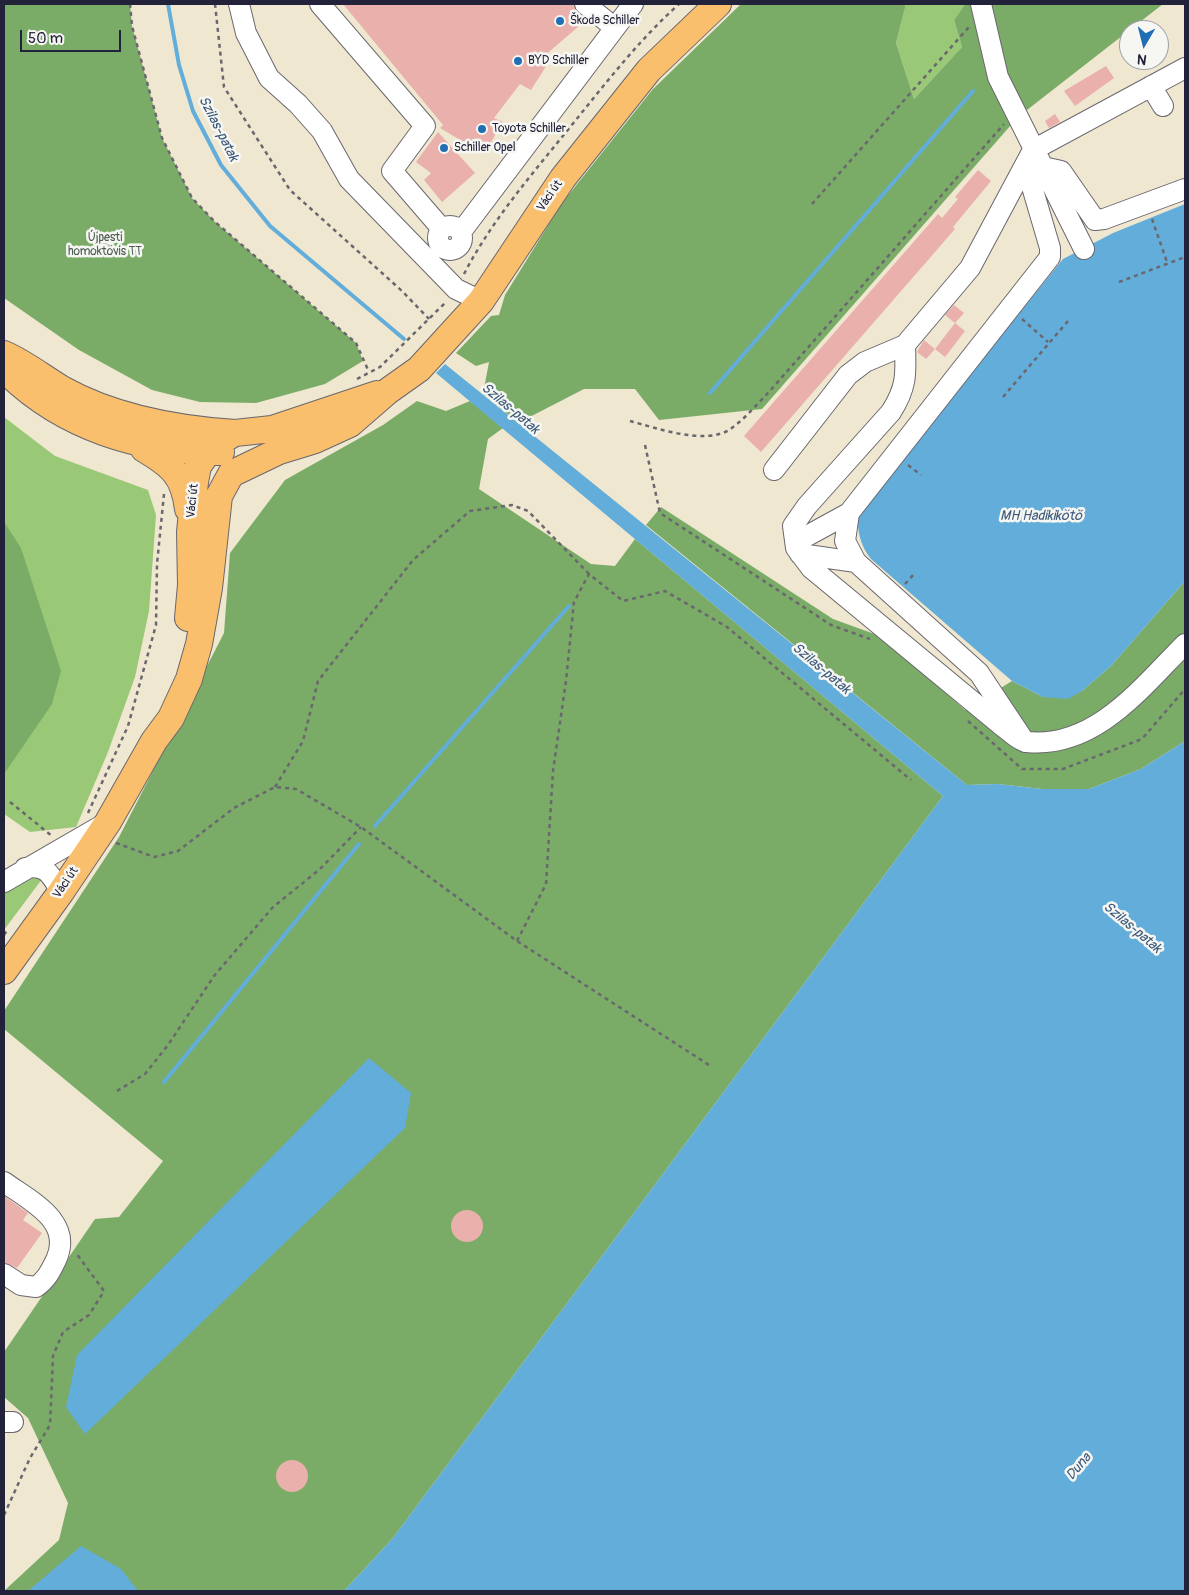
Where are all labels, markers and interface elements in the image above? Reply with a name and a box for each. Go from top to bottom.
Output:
place label: Škoda Schiller [570,14,640,28]
marker: Škoda Schiller [554,15,566,27]
scale bar [22,20,124,52]
north arrow [1119,20,1169,70]
text: 50 m [28,29,63,48]
text: N [1136,50,1148,68]
place label: BYD Schiller [528,54,589,68]
marker: BYD Schiller [512,55,524,67]
water label: Szilas-patak [194,94,242,164]
place label: Toyota Schiller [492,122,566,136]
marker: Toyota Schiller [476,123,488,135]
place label: Schiller Opel [454,141,516,155]
marker: Schiller Opel [438,142,450,154]
street label: Váci út [534,178,566,214]
park label: Újpesti homoktövis TT [68,231,142,259]
water label: Szilas-patak [478,380,542,438]
street label: Váci út [184,483,202,519]
water label: MH Hadikikötő [1000,508,1082,524]
water label: Szilas-patak [789,640,853,698]
street label: Váci út [50,865,82,901]
water label: Szilas-patak [1100,899,1164,957]
water label: Duna [1063,1450,1095,1484]

